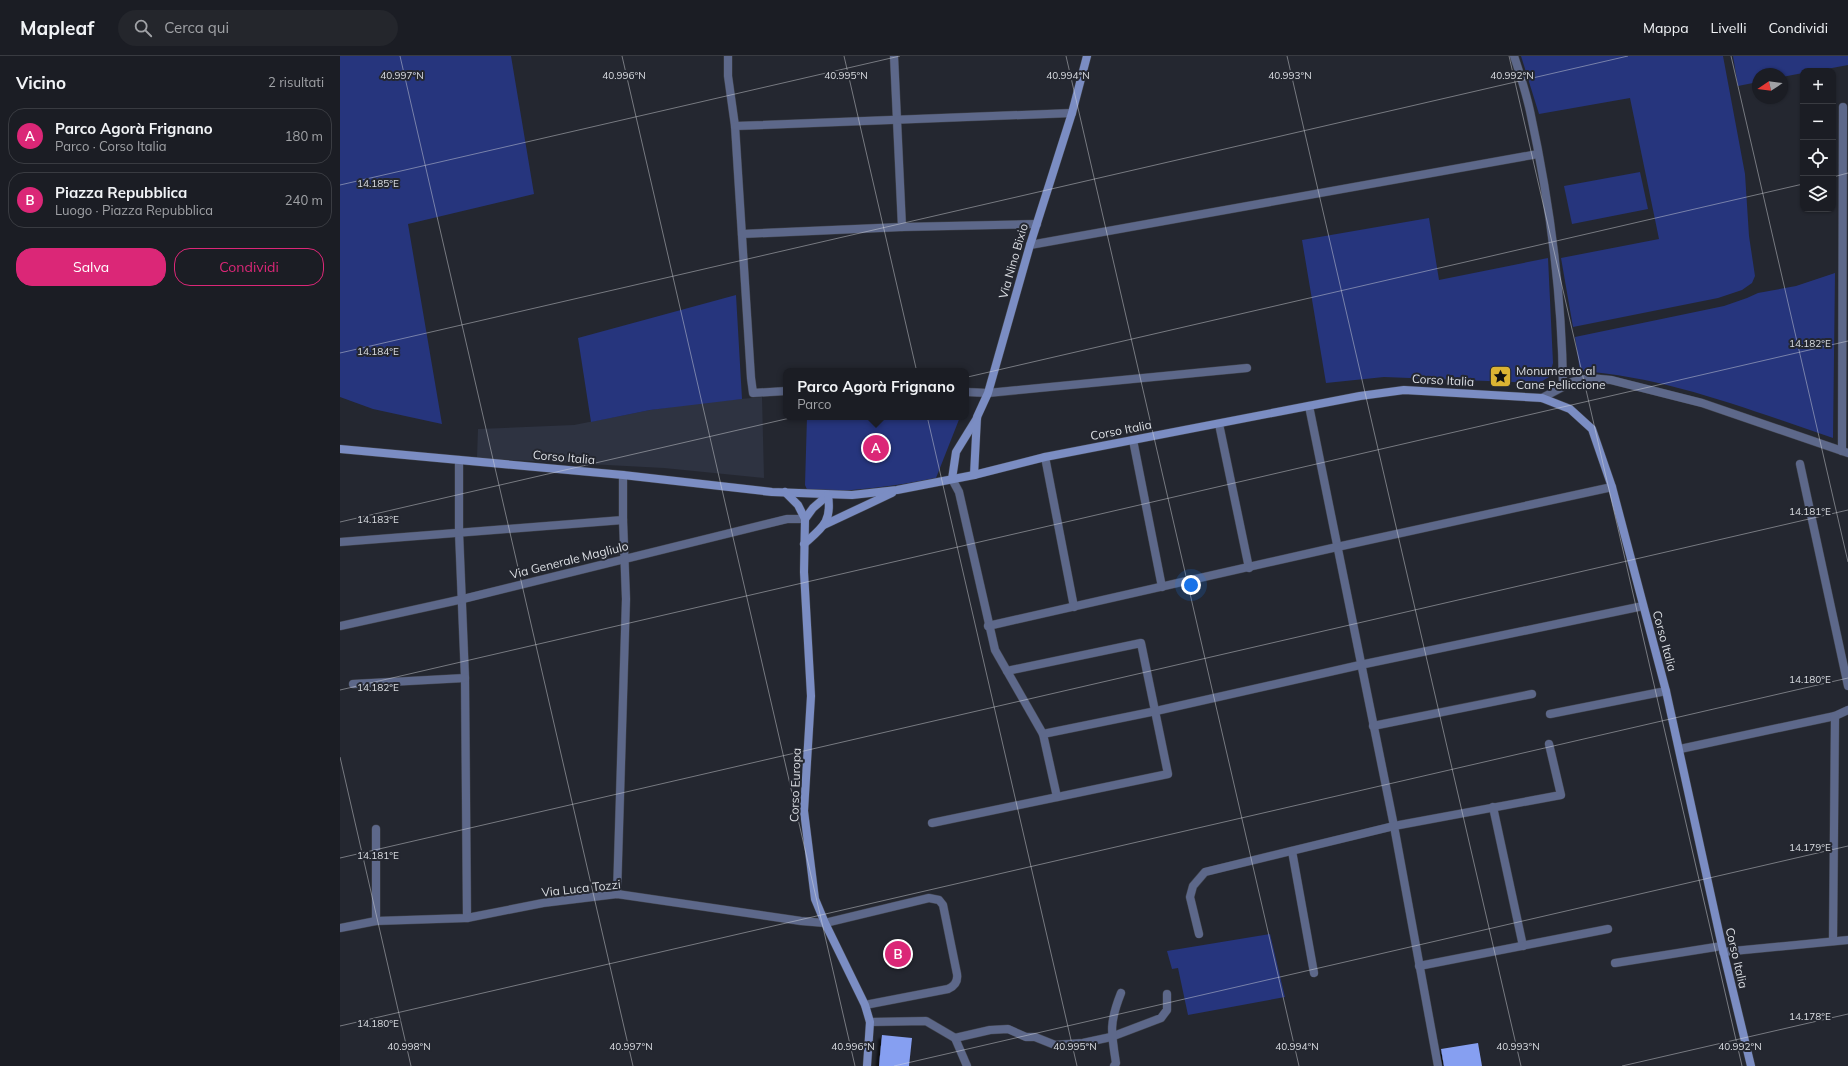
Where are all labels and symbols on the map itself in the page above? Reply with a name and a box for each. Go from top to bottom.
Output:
north arrow [1752,68,1788,104]
text: 40.997°N [380,69,424,82]
text: 40.996°N [602,69,646,82]
text: 40.995°N [824,69,868,82]
text: 40.994°N [1046,69,1090,82]
text: 40.993°N [1268,69,1312,82]
text: 40.992°N [1490,69,1534,82]
text: 14.185°E [357,177,399,190]
street label: Via Nino Bixio [995,222,1031,300]
text: 14.182°E [1789,337,1831,350]
text: 14.184°E [357,345,399,358]
place label: Monumento al Cane Pelliccione [1516,363,1606,392]
place icon: Monumento al Cane Pelliccione [1487,364,1513,390]
street label: Corso Italia [1412,371,1474,389]
street label: Corso Italia [1089,417,1153,443]
pin: A [863,433,889,463]
street label: Corso Italia [532,447,596,467]
text: 14.181°E [1789,505,1831,518]
text: 14.183°E [357,513,399,526]
street label: Via Generale Magliulo [508,538,630,582]
your location [1181,575,1201,595]
street label: Corso Italia [1650,609,1680,673]
text: 14.180°E [1789,673,1831,686]
text: 14.182°E [357,681,399,694]
street label: Corso Europa [786,748,804,822]
text: 14.179°E [1789,841,1831,854]
text: 14.181°E [357,849,399,862]
street label: Via Luca Tozzi [541,876,621,900]
street label: Corso Italia [1723,926,1751,990]
pin: B [885,939,911,969]
text: 14.178°E [1789,1010,1831,1023]
text: 14.180°E [357,1017,399,1030]
text: 40.998°N [387,1040,431,1053]
text: 40.997°N [609,1040,653,1053]
text: 40.996°N [831,1040,875,1053]
text: 40.995°N [1053,1040,1097,1053]
text: 40.994°N [1275,1040,1319,1053]
text: 40.993°N [1496,1040,1540,1053]
text: 40.992°N [1718,1040,1762,1053]

